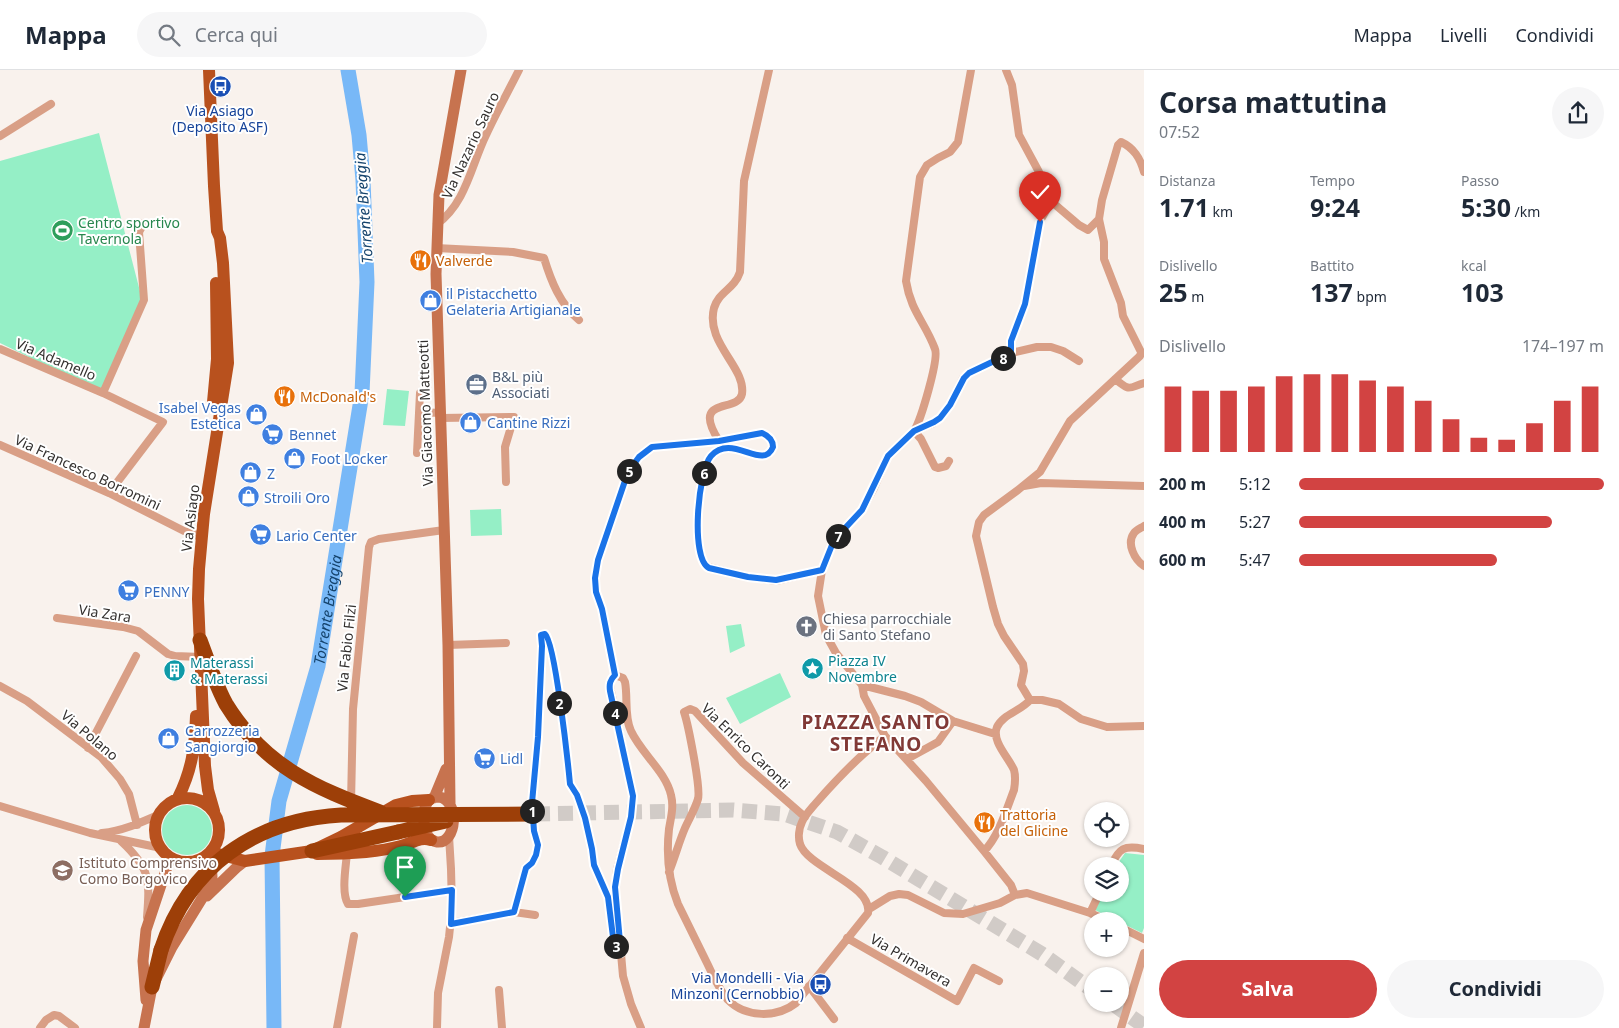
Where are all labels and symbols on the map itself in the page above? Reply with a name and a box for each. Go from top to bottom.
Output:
bus stop icon: Via Asiago (Deposito ASF) [208,75,232,99]
street label: Via Nazario Sauro [437,88,503,202]
place label: Via Asiago (Deposito ASF) [172,101,268,136]
water label: Torrente Breggia [349,151,377,264]
pin [1019,171,1061,222]
place label: Centro sportivo Tavernola [78,213,180,248]
sports icon: Centro sportivo Tavernola [50,218,74,242]
restaurant icon: Valverde [408,248,432,272]
place label: Valverde [436,251,493,270]
place label: il Pistacchetto Gelateria Artigianale [446,284,581,319]
shop icon: il Pistacchetto Gelateria Artigianale [418,289,442,313]
street label: Via Adamello [13,334,99,384]
street label: Via Giacomo Matteotti [413,340,437,486]
pin: 8 [990,346,1016,370]
place label: B&L più Associati [492,367,550,402]
office icon: B&L più Associati [464,372,488,396]
restaurant icon: McDonald's [272,384,296,408]
place label: McDonald's [300,387,377,406]
place label: Isabel Vegas Estetica [159,398,241,433]
shop icon: Isabel Vegas Estetica [245,403,269,427]
shop icon: Cantine Rizzi [459,410,483,434]
place label: Cantine Rizzi [487,413,570,432]
supermarket icon: Bennet [261,422,285,446]
place label: Bennet [289,425,336,444]
street label: Via Francesco Borromini [12,430,164,514]
shop icon: Foot Locker [283,446,307,470]
place label: Foot Locker [311,449,388,468]
pin: 5 [616,458,642,484]
pin: 6 [692,460,716,486]
shop icon: Z [239,461,263,485]
place label: Z [267,464,275,483]
street label: Via Asiago [176,483,204,553]
shop icon: Stroili Oro [236,485,260,509]
place label: Stroili Oro [264,488,330,507]
supermarket icon: Lario Center [248,523,272,547]
pin: 7 [826,524,850,548]
place label: Lario Center [276,526,357,545]
water label: Torrente Breggia [308,553,346,666]
supermarket icon: PENNY [116,579,140,603]
place label: PENNY [144,582,190,601]
street label: Via Zara [77,599,133,627]
street label: Via Fabio Filzi [332,603,360,693]
place label: Chiesa parrocchiale di Santo Stefano [823,609,952,644]
church icon: Chiesa parrocchiale di Santo Stefano [795,614,819,638]
place label: Piazza IV Novembre [828,651,897,686]
place label: Materassi & Materassi [190,653,268,688]
place icon: Piazza IV Novembre [800,656,824,680]
building icon: Materassi & Materassi [162,658,186,682]
pin: 2 [546,690,572,716]
street label: Via Enrico Caronti [698,699,794,793]
pin: 4 [602,700,628,726]
street label: Via Polano [57,706,123,764]
district label: PIAZZA SANTO STEFANO [801,709,951,757]
place label: Carrozzeria Sangiorgio [185,721,260,756]
shop icon: Carrozzeria Sangiorgio [157,726,181,750]
supermarket icon: Lidl [472,746,496,770]
place label: Lidl [500,749,523,768]
pin: 1 [520,798,544,824]
place label: Trattoria del Glicine [1000,805,1068,840]
restaurant icon: Trattoria del Glicine [972,810,996,834]
pin [384,846,426,897]
place label: Istituto Comprensivo Como Borgovico [79,853,217,888]
school or university icon: Istituto Comprensivo Como Borgovico [51,858,75,882]
street label: Via Primavera [867,929,955,991]
pin: 3 [604,934,628,958]
place label: Via Mondelli - Via Minzoni (Cernobbio) [671,968,804,1003]
bus stop icon: Via Mondelli - Via Minzoni (Cernobbio) [808,973,832,997]

